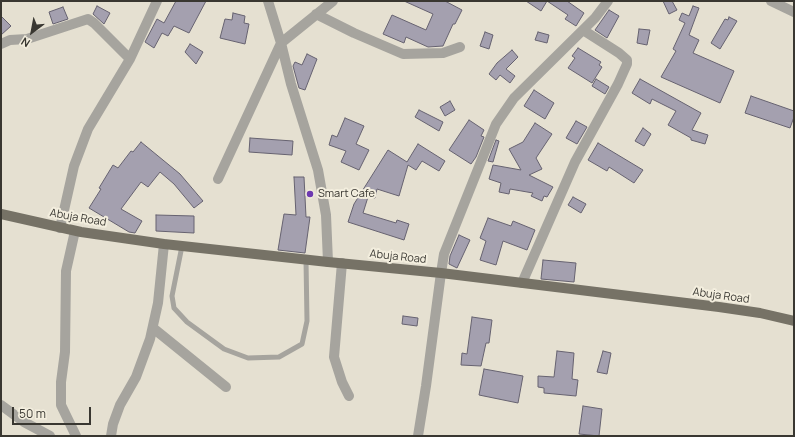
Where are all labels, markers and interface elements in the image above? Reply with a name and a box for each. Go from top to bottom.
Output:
north arrow [12,12,52,52]
text: N [18,34,33,51]
place label: Smart Cafe [318,187,375,201]
marker: Smart Cafe [305,189,315,199]
street label: Abuja Road [49,207,107,229]
street label: Abuja Road [369,247,427,267]
street label: Abuja Road [692,285,750,307]
scale bar [14,399,93,425]
text: 50 m [19,405,46,422]

